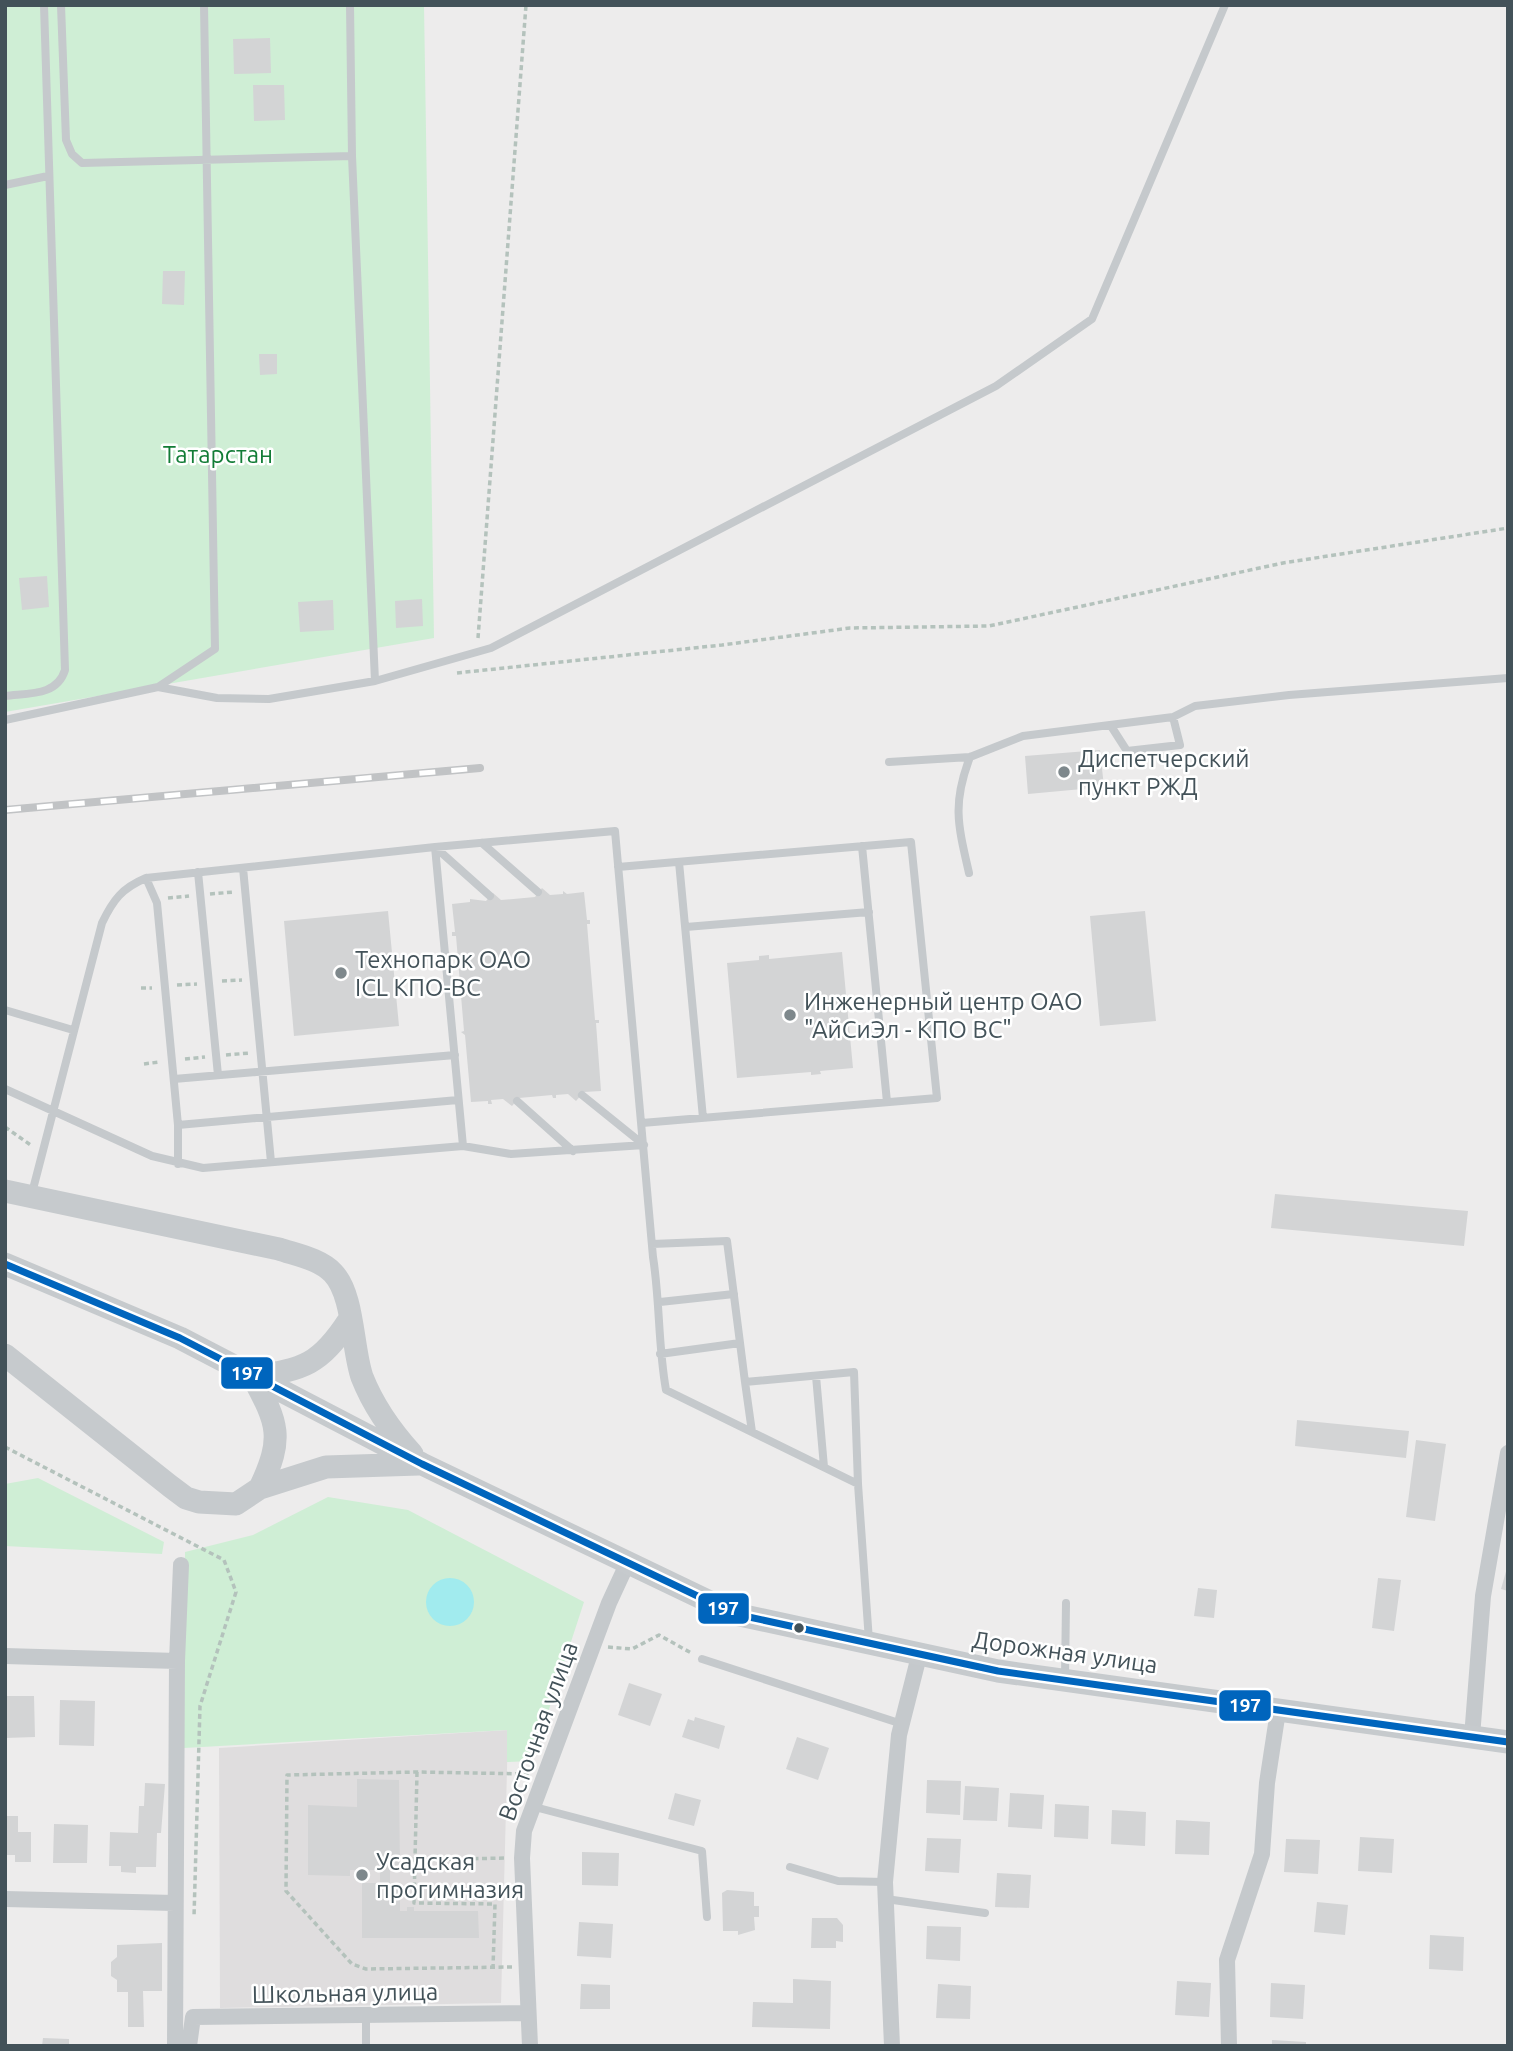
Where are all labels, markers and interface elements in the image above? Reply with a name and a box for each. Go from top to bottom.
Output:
park label: Татарстан [163,441,273,468]
place label: Диспетчерский пункт РЖД [1078,745,1250,800]
marker: Диспетчерский пункт РЖД [1056,764,1072,780]
place label: Технопарк OAO ICL КПО-ВС [355,946,531,1001]
marker: Технопарк OAO ICL КПО-ВС [333,965,349,981]
place label: Инженерный центр ОАО "АйСиЭл - КПО ВС" [804,988,1083,1043]
marker: Инженерный центр ОАО "АйСиЭл - КПО ВС" [782,1007,798,1023]
line badge: 197 [220,1356,274,1390]
text: 197 [231,1362,263,1384]
line badge: 197 [697,1592,750,1625]
text: 197 [707,1597,739,1619]
unlabelled marker [792,1621,806,1635]
street label: Дорожная улица [971,1626,1159,1678]
street label: Восточная улица [493,1638,583,1824]
line badge: 197 [1218,1689,1272,1722]
text: 197 [1229,1694,1261,1716]
place label: Усадская прогимназия [376,1848,524,1903]
marker: Усадская прогимназия [354,1867,370,1883]
street label: Школьная улица [252,1978,438,2008]

